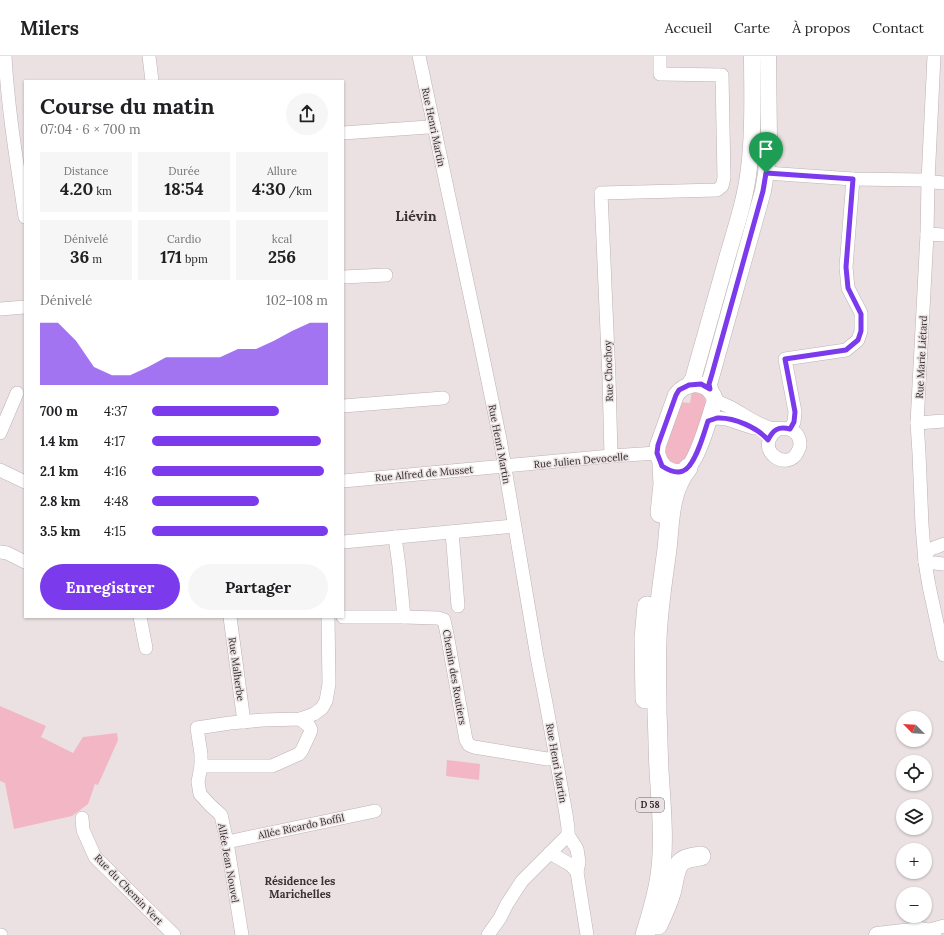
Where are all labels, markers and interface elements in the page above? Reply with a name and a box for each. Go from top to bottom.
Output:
text: Milers [20,16,79,40]
text: Accueil [665,19,712,37]
text: Carte [734,19,770,37]
text: À propos [792,19,850,37]
text: Contact [872,19,924,37]
street label: Rue Henri Martin [419,86,448,168]
text: Course du matin [40,92,214,120]
button: share [286,93,328,135]
text: 07:04 · 6 × 700 m [40,121,141,138]
pin [749,132,783,173]
icon: arrive [755,138,777,160]
text: Distance [64,164,108,178]
text: Durée [168,164,200,178]
text: Allure [267,164,297,178]
text: 4.20 [60,178,93,200]
text: 18:54 [164,178,204,200]
text: 4:30 [252,178,286,200]
text: km [93,184,112,198]
text: /km [286,184,312,198]
district label: Liévin [395,207,437,225]
text: Dénivelé [64,232,108,246]
text: Cardio [167,232,201,246]
text: kcal [272,232,292,246]
text: 36 [70,246,89,268]
text: 171 [160,246,182,268]
text: 256 [268,246,296,268]
text: m [89,252,102,266]
text: bpm [182,252,208,266]
text: Dénivelé [40,292,92,309]
text: 102–108 m [266,292,328,309]
street label: Rue Marie Liétard [913,315,930,399]
street label: Rue Chochoy [601,339,616,402]
text: 700 m [40,403,78,420]
text: 4:37 [104,403,127,420]
street label: Rue Henri Martin [485,403,514,485]
text: 1.4 km [40,433,79,450]
text: 4:17 [104,433,125,450]
street label: Rue Julien Devocelle [533,450,629,471]
text: 2.1 km [40,463,78,480]
text: 4:16 [104,463,127,480]
street label: Rue Alfred de Musset [374,463,474,484]
text: 2.8 km [40,493,81,510]
text: 4:48 [104,493,129,510]
text: 3.5 km [40,523,80,540]
text: 4:15 [104,523,126,540]
button: Enregistrer [40,564,180,610]
button: Partager [188,564,328,610]
street label: Chemin des Routiers [440,628,469,726]
street label: Rue Malherbe [226,636,247,702]
north arrow [896,711,932,747]
map controls [896,711,932,923]
street label: Rue Henri Martin [543,722,570,804]
button: locate [896,755,932,791]
road number: D 58 [636,798,664,812]
button: layers [896,799,932,835]
street label: Allée Ricardo Boffil [256,811,346,842]
street label: Allée Jean Nouvel [215,821,242,904]
button: + [896,843,932,879]
street label: Rue du Chemin Vert [91,851,166,928]
district label: Résidence les Marichelles [265,874,335,901]
button: − [896,887,932,923]

